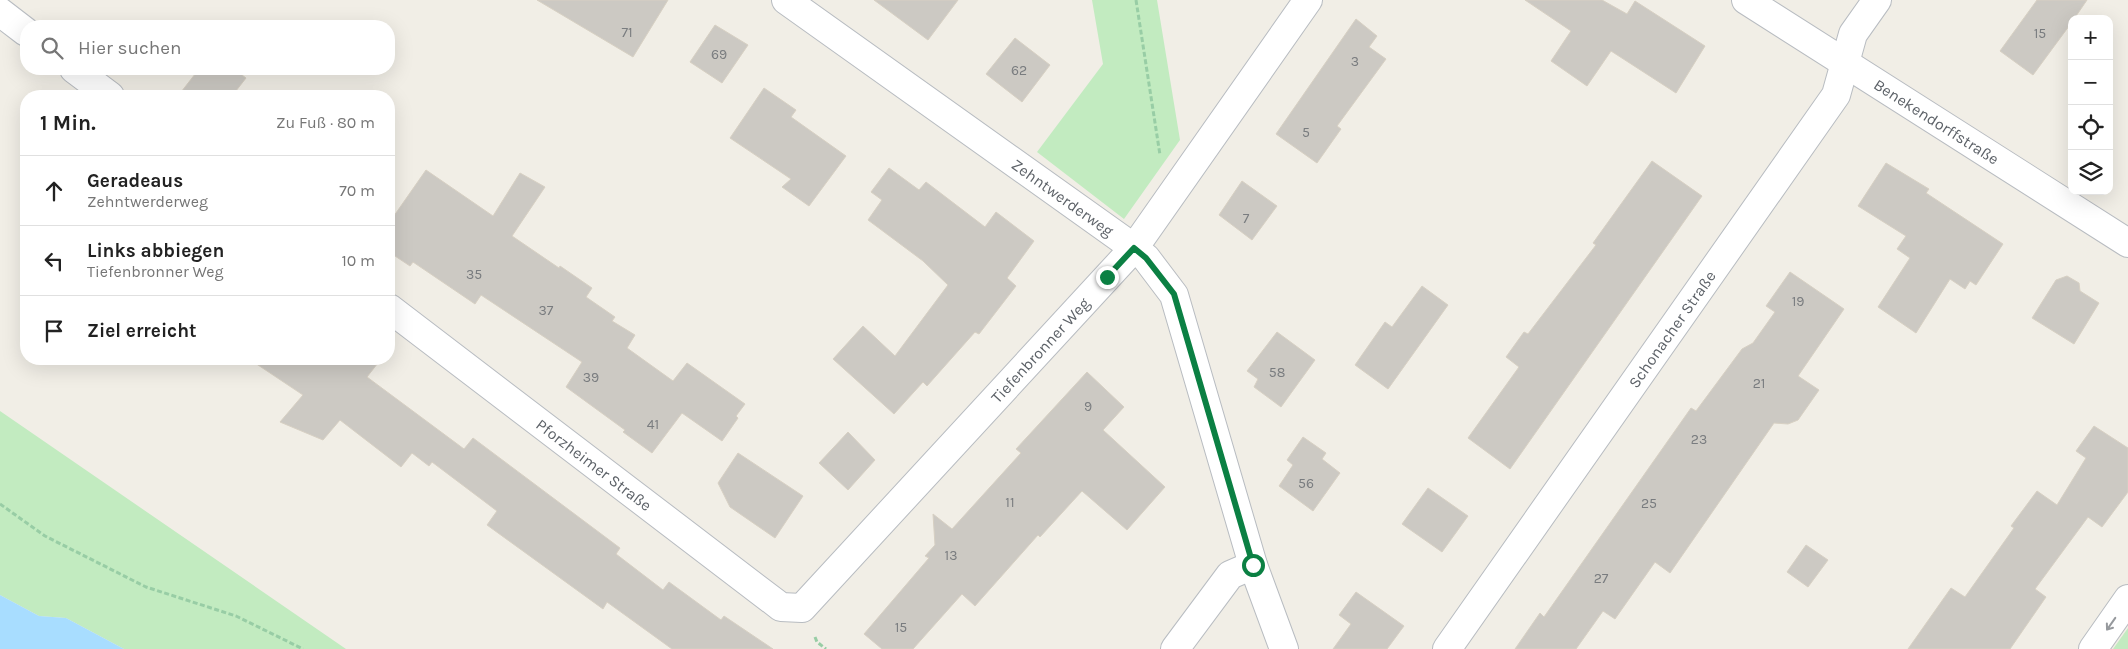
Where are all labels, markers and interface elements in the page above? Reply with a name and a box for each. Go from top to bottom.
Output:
map controls [2068,15,2113,195]
button: + [2068,15,2113,60]
search box [20,20,395,75]
house number: 71 [621,24,633,41]
house number: 15 [2034,25,2046,42]
icon: search [38,34,66,62]
text: Hier suchen [78,37,181,59]
house number: 69 [711,46,727,63]
house number: 3 [1351,53,1359,70]
button: − [2068,60,2113,105]
house number: 62 [1011,62,1027,79]
street label: Benekendorffstraße [1871,74,2003,168]
button: locate [2068,105,2113,150]
text: 1 Min. [40,111,96,135]
text: Zu Fuß · 80 m [276,113,375,132]
house number: 5 [1302,124,1310,141]
button: layers [2068,150,2113,195]
street label: Zehntwerderweg [1008,154,1118,240]
text: Geradeaus [87,170,183,192]
icon: ahead [40,177,68,205]
text: 70 m [339,181,375,200]
text: Zehntwerderweg [87,192,208,211]
house number: 7 [1243,210,1250,227]
text: Links abbiegen [87,240,224,262]
icon: left [40,247,68,275]
text: 10 m [341,251,375,270]
text: Tiefenbronner Weg [87,262,224,281]
house number: 35 [466,266,482,283]
route end [1096,266,1119,289]
street label: Schonacher Straße [1624,267,1719,391]
street label: Tiefenbronner Weg [987,293,1093,407]
house number: 19 [1792,293,1804,310]
house number: 37 [539,302,554,319]
icon: arrive [40,317,68,345]
text: Ziel erreicht [87,320,197,342]
house number: 58 [1269,364,1285,381]
house number: 39 [583,369,599,386]
house number: 21 [1753,375,1765,392]
house number: 9 [1084,398,1092,415]
street label: Pforzheimer Straße [533,414,656,515]
house number: 41 [647,416,659,433]
house number: 23 [1691,431,1707,448]
house number: 56 [1298,475,1314,492]
house number: 11 [1005,494,1015,511]
house number: 25 [1641,495,1657,512]
house number: 13 [945,547,957,564]
route start [1242,554,1265,577]
house number: 27 [1594,570,1609,587]
one-way arrow [2105,617,2116,630]
house number: 15 [895,619,907,636]

